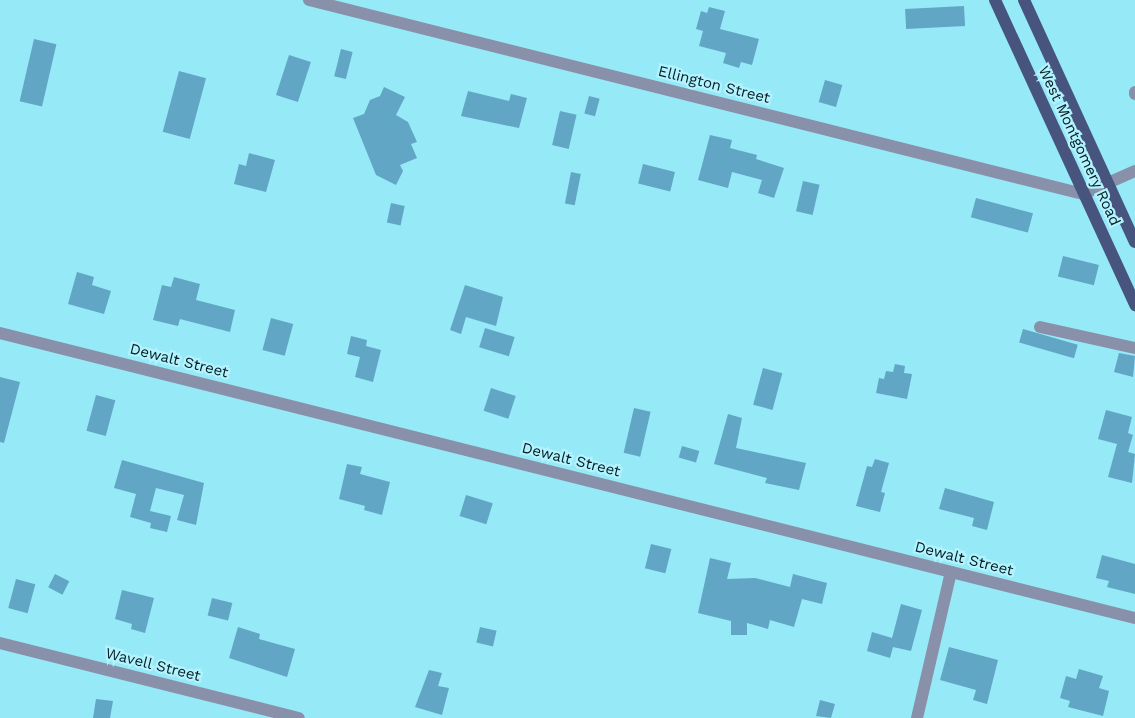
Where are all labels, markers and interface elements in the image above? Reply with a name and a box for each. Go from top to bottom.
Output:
street label: Ellington Street [656,62,772,108]
street label: West Montgomery Road [1034,63,1124,229]
street label: Dewalt Street [128,340,230,382]
street label: Dewalt Street [520,439,622,481]
street label: Dewalt Street [913,538,1015,580]
street label: Wavell Street [103,644,203,686]

